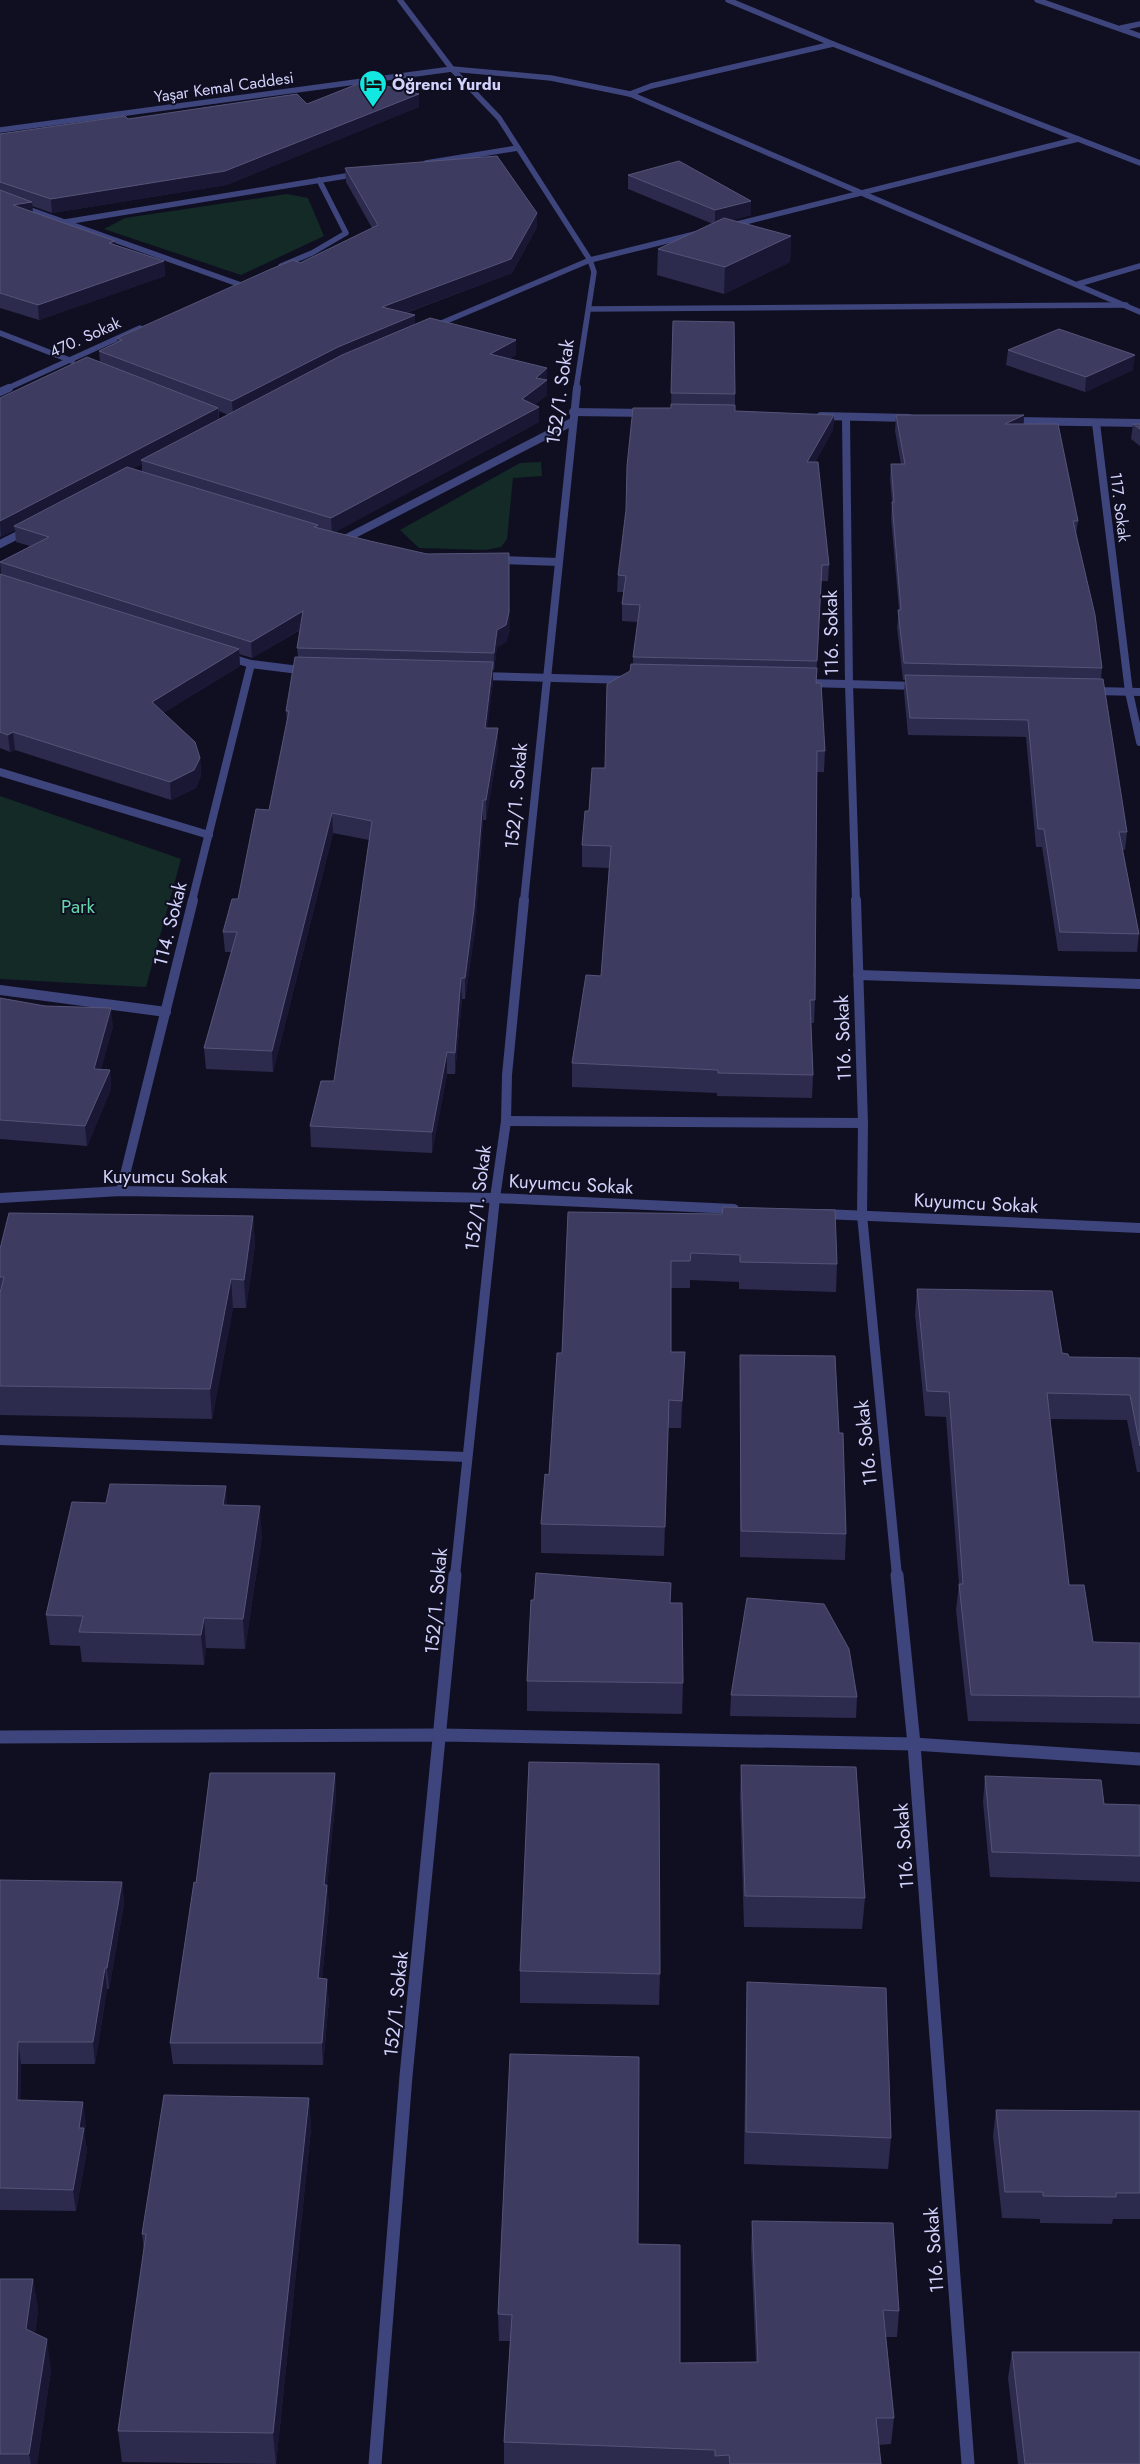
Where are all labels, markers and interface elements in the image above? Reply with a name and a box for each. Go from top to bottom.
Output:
street label: Yaşar Kemal Caddesi [153,66,295,108]
hotel icon: Öğrenci Yurdu [358,69,388,108]
place label: Öğrenci Yurdu [392,73,501,96]
street label: 470. Sokak [46,311,125,363]
street label: 152/1. Sokak [539,337,581,447]
street label: 117. Sokak [1104,471,1136,544]
street label: 116. Sokak [817,589,845,676]
street label: 152/1. Sokak [498,741,534,850]
street label: 114. Sokak [146,878,194,969]
park label: Park [61,893,96,920]
street label: 116. Sokak [828,994,858,1081]
street label: 152/1. Sokak [458,1143,498,1252]
street label: Kuyumcu Sokak [103,1163,228,1190]
street label: Kuyumcu Sokak [508,1167,635,1201]
street label: Kuyumcu Sokak [913,1186,1040,1220]
street label: 116. Sokak [848,1398,884,1487]
street label: 152/1. Sokak [418,1546,454,1655]
street label: 116. Sokak [887,1801,920,1890]
street label: 152/1. Sokak [377,1949,415,2058]
street label: 116. Sokak [917,2205,950,2294]

